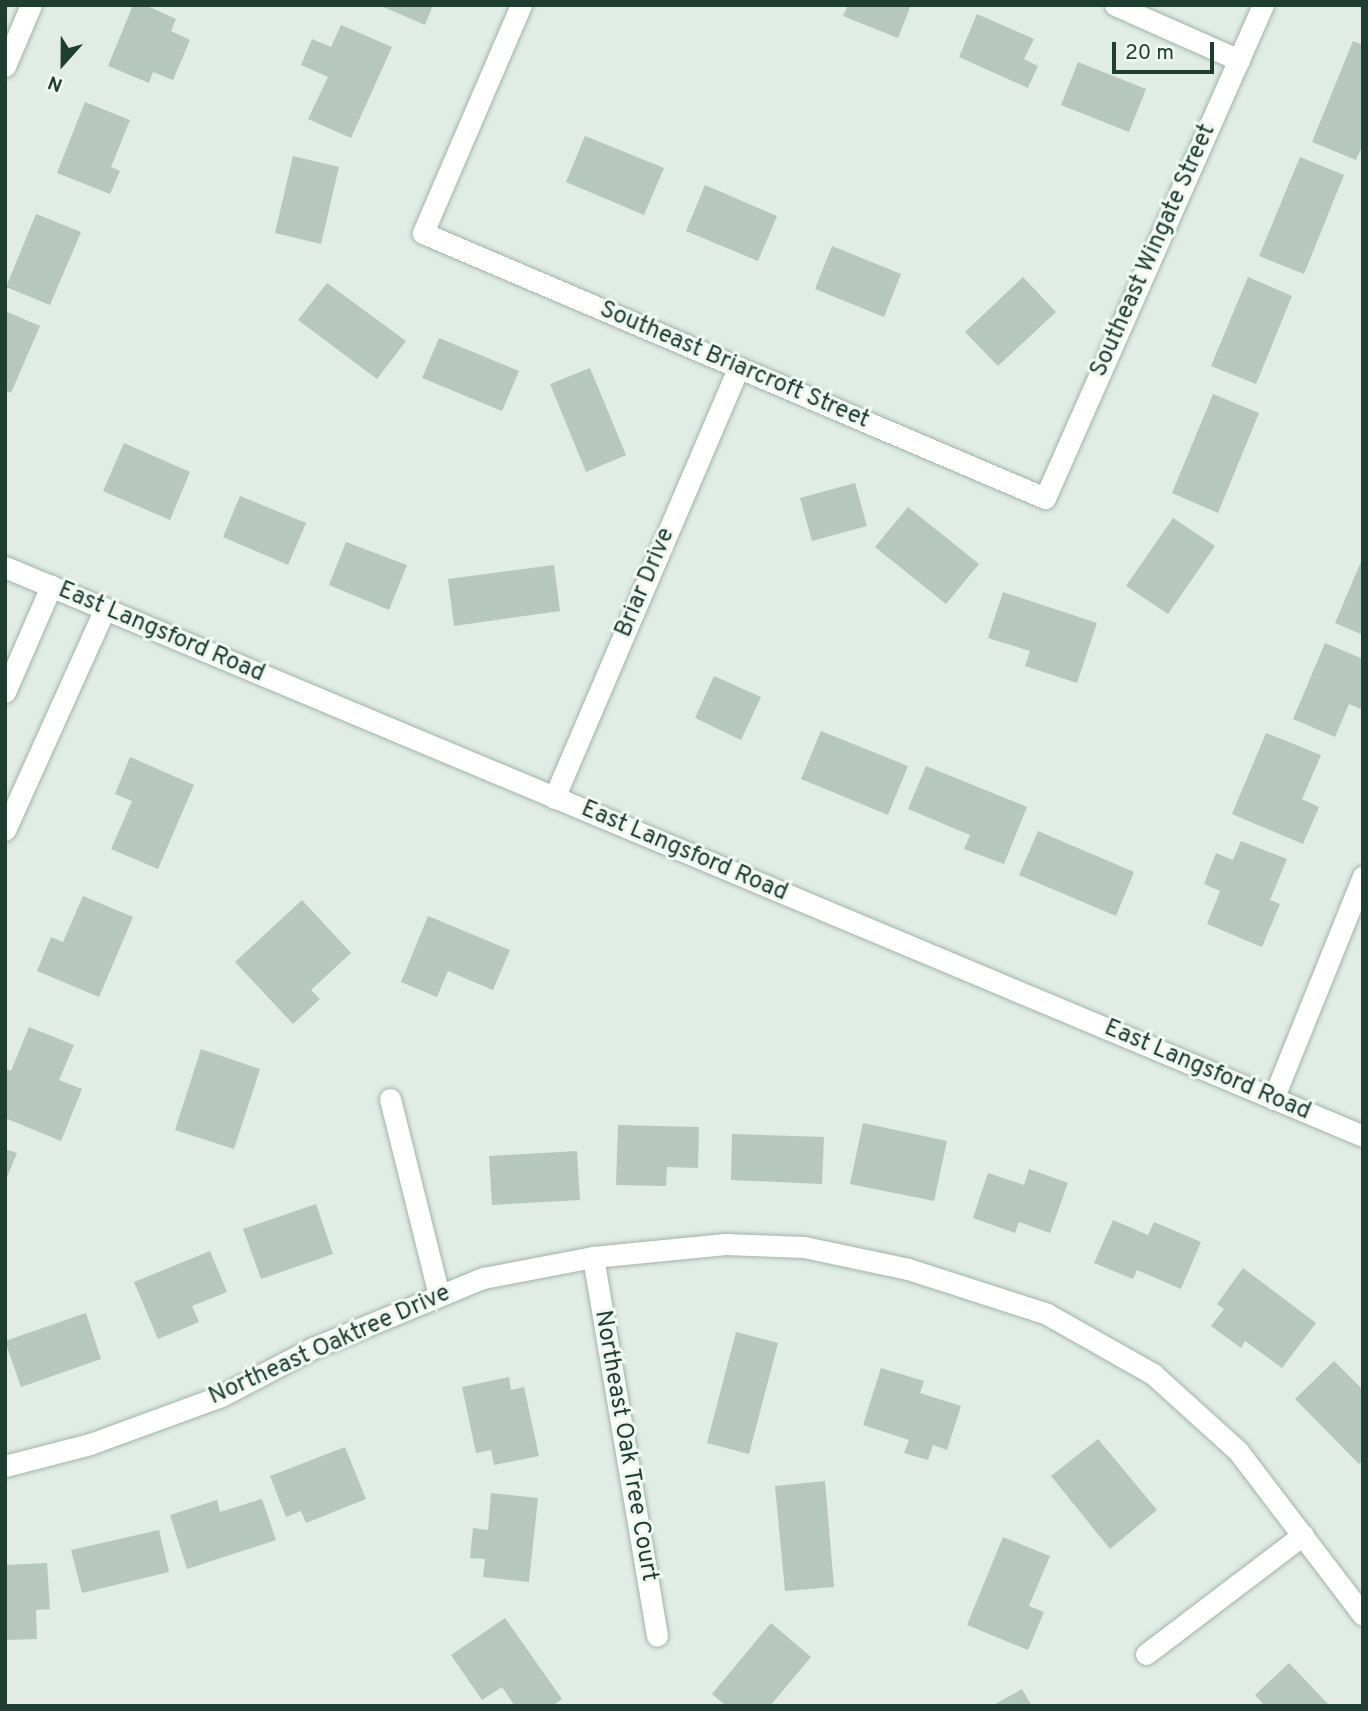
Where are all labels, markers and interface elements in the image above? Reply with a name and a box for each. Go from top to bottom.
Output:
north arrow [28,28,98,98]
scale bar [1116,28,1218,72]
text: 20 m [1125,40,1174,67]
text: N [45,69,66,96]
street label: Southeast Wingate Street [1085,120,1223,382]
street label: Southeast Briarcroft Street [595,296,873,436]
street label: Briar Drive [610,524,682,642]
street label: East Langsford Road [53,576,269,690]
street label: East Langsford Road [576,795,792,909]
street label: East Langsford Road [1099,1014,1315,1128]
street label: Northeast Oaktree Drive [205,1280,455,1412]
street label: Northeast Oak Tree Court [587,1308,663,1584]

